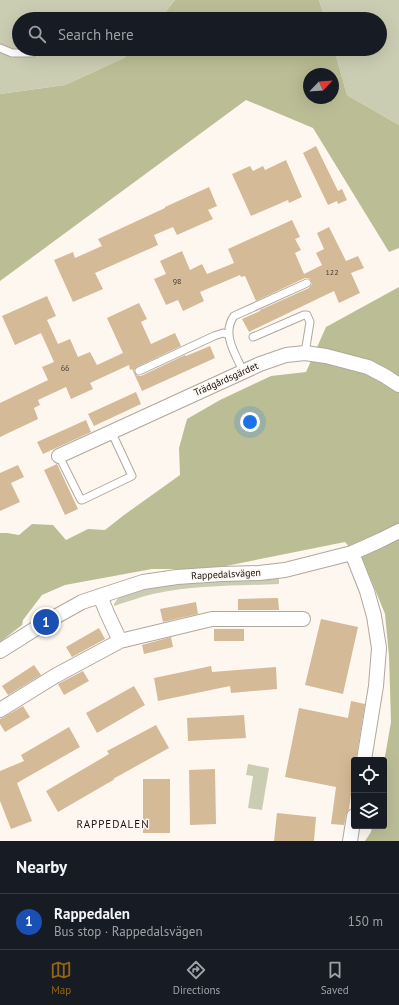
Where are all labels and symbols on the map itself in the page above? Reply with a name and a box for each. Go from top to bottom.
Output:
north arrow [303,68,339,104]
house number: 122 [325,267,339,277]
house number: 98 [173,276,181,286]
street label: Trädgårdsgärdet [192,359,261,399]
house number: 66 [61,363,69,373]
your location [240,412,260,432]
street label: Rappedalsvägen [191,566,261,582]
pin: 1 [33,607,59,637]
district label: RAPPEDALEN [76,817,150,831]

